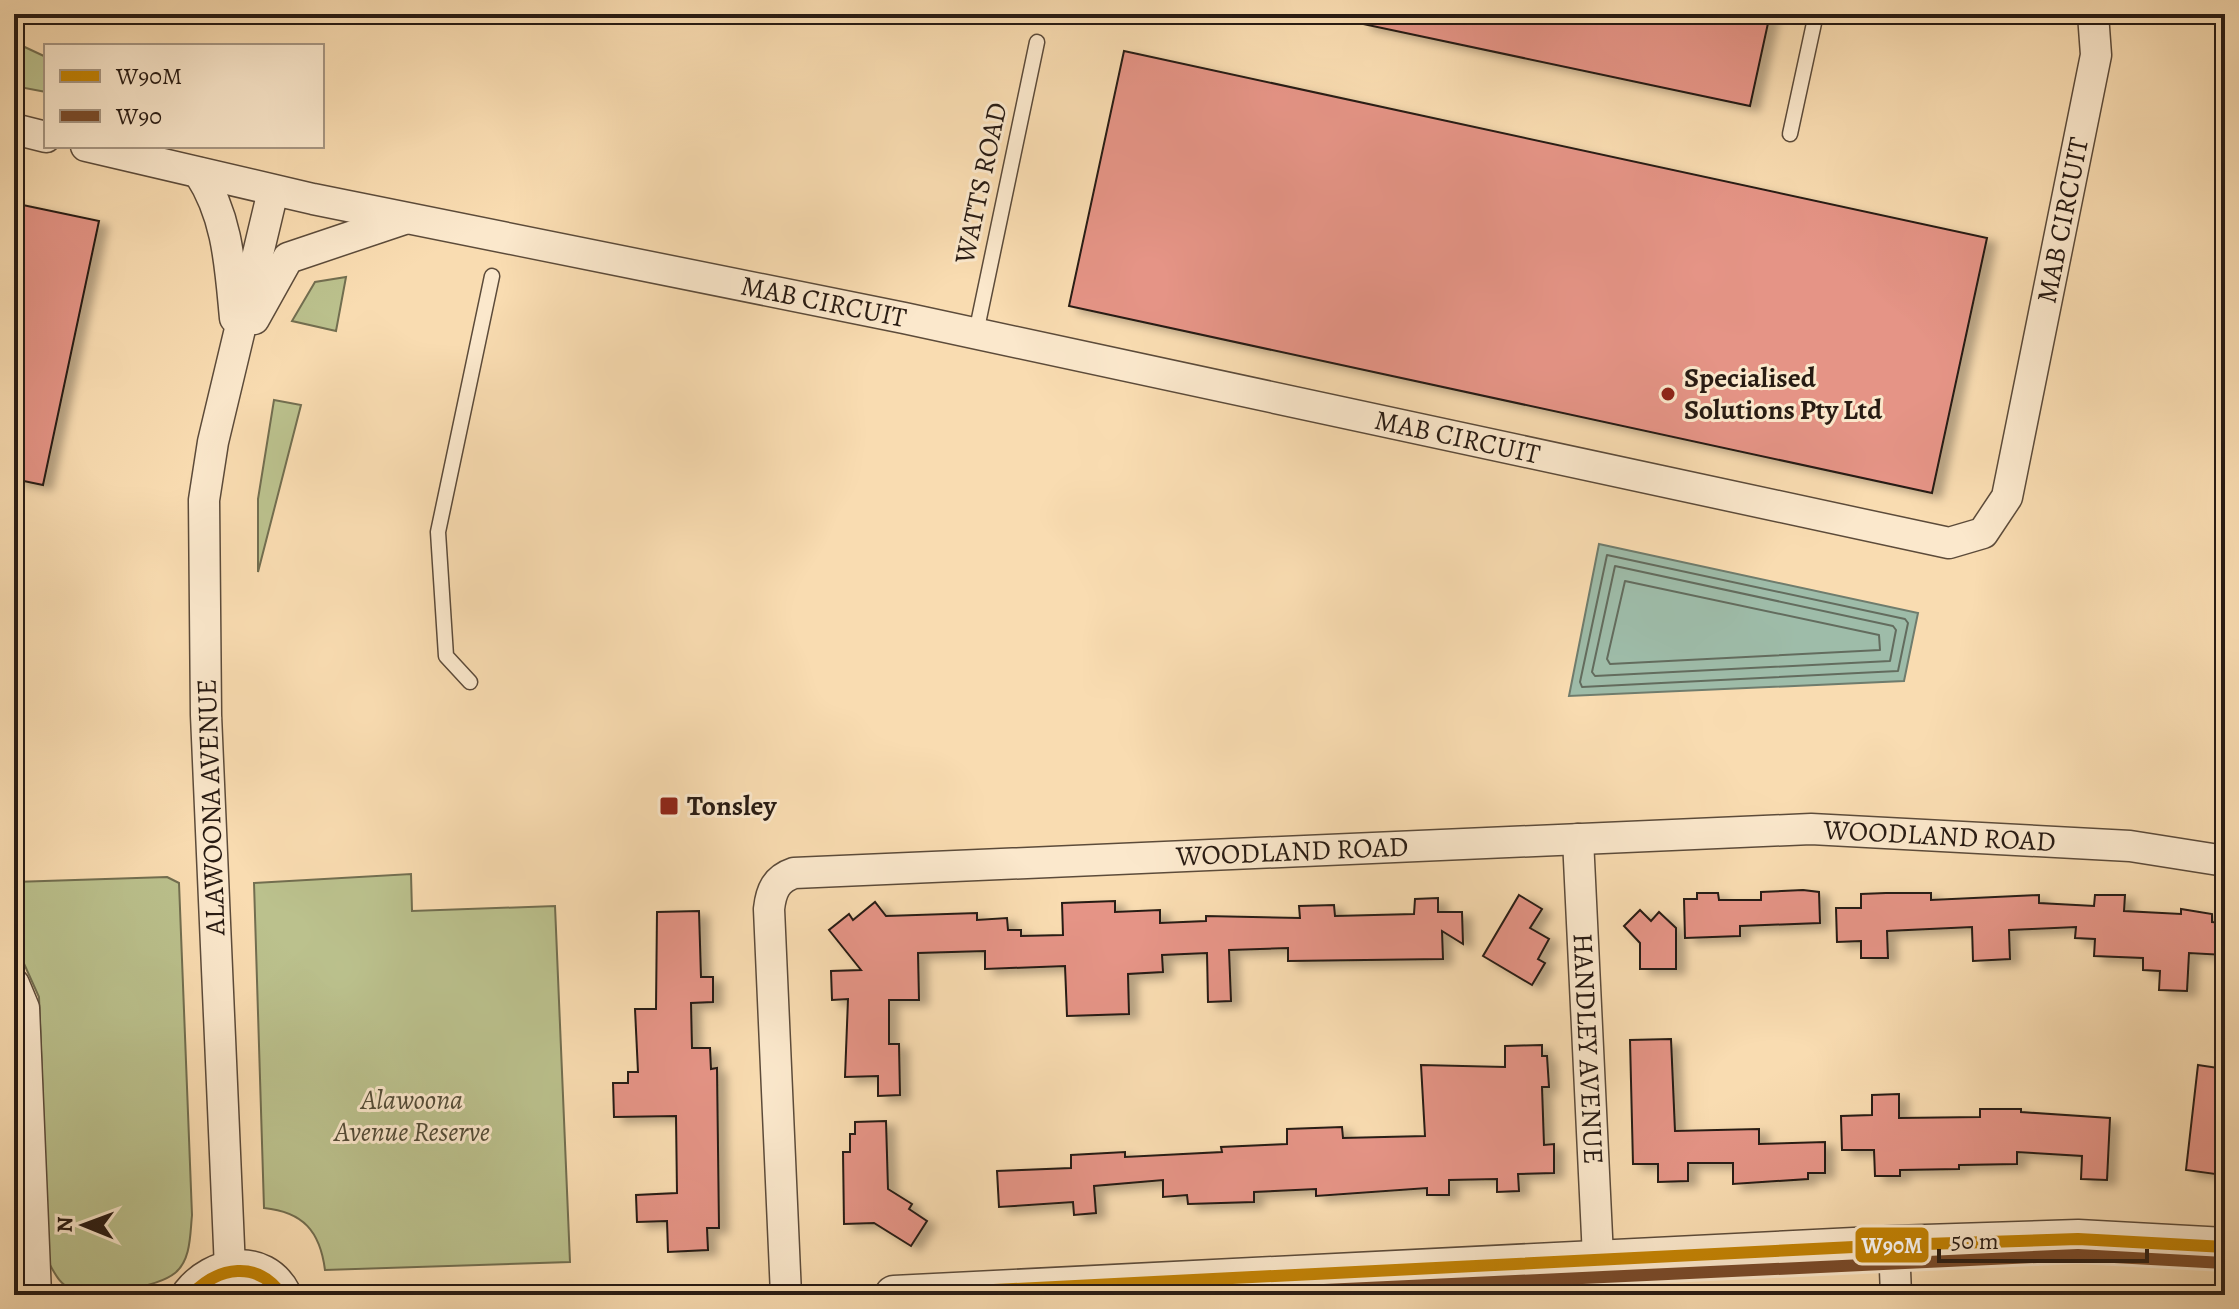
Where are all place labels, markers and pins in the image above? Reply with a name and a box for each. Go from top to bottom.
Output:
place label: Specialised Solutions Pty Ltd [1684,359,1883,429]
marker: Specialised Solutions Pty Ltd [1659,385,1677,403]
place label: Tonsley [687,787,777,825]
marker: Tonsley [658,795,680,817]

